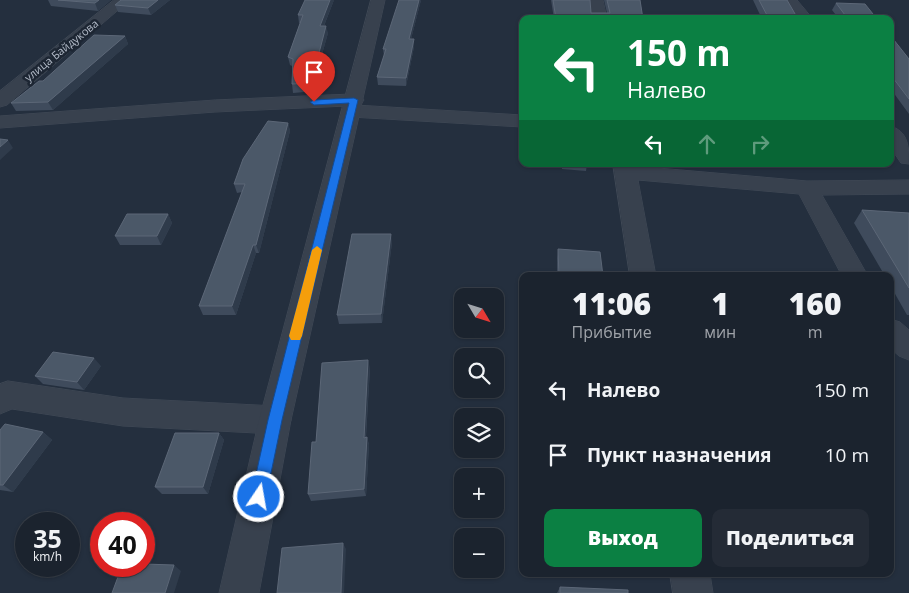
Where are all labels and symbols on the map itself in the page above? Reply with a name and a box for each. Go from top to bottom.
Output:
street label: улица Байдукова [21,16,101,84]
pin [293,51,335,102]
north arrow [454,288,504,338]
position arrow [232,470,284,522]
speed limit sign: 40 [90,512,155,577]

